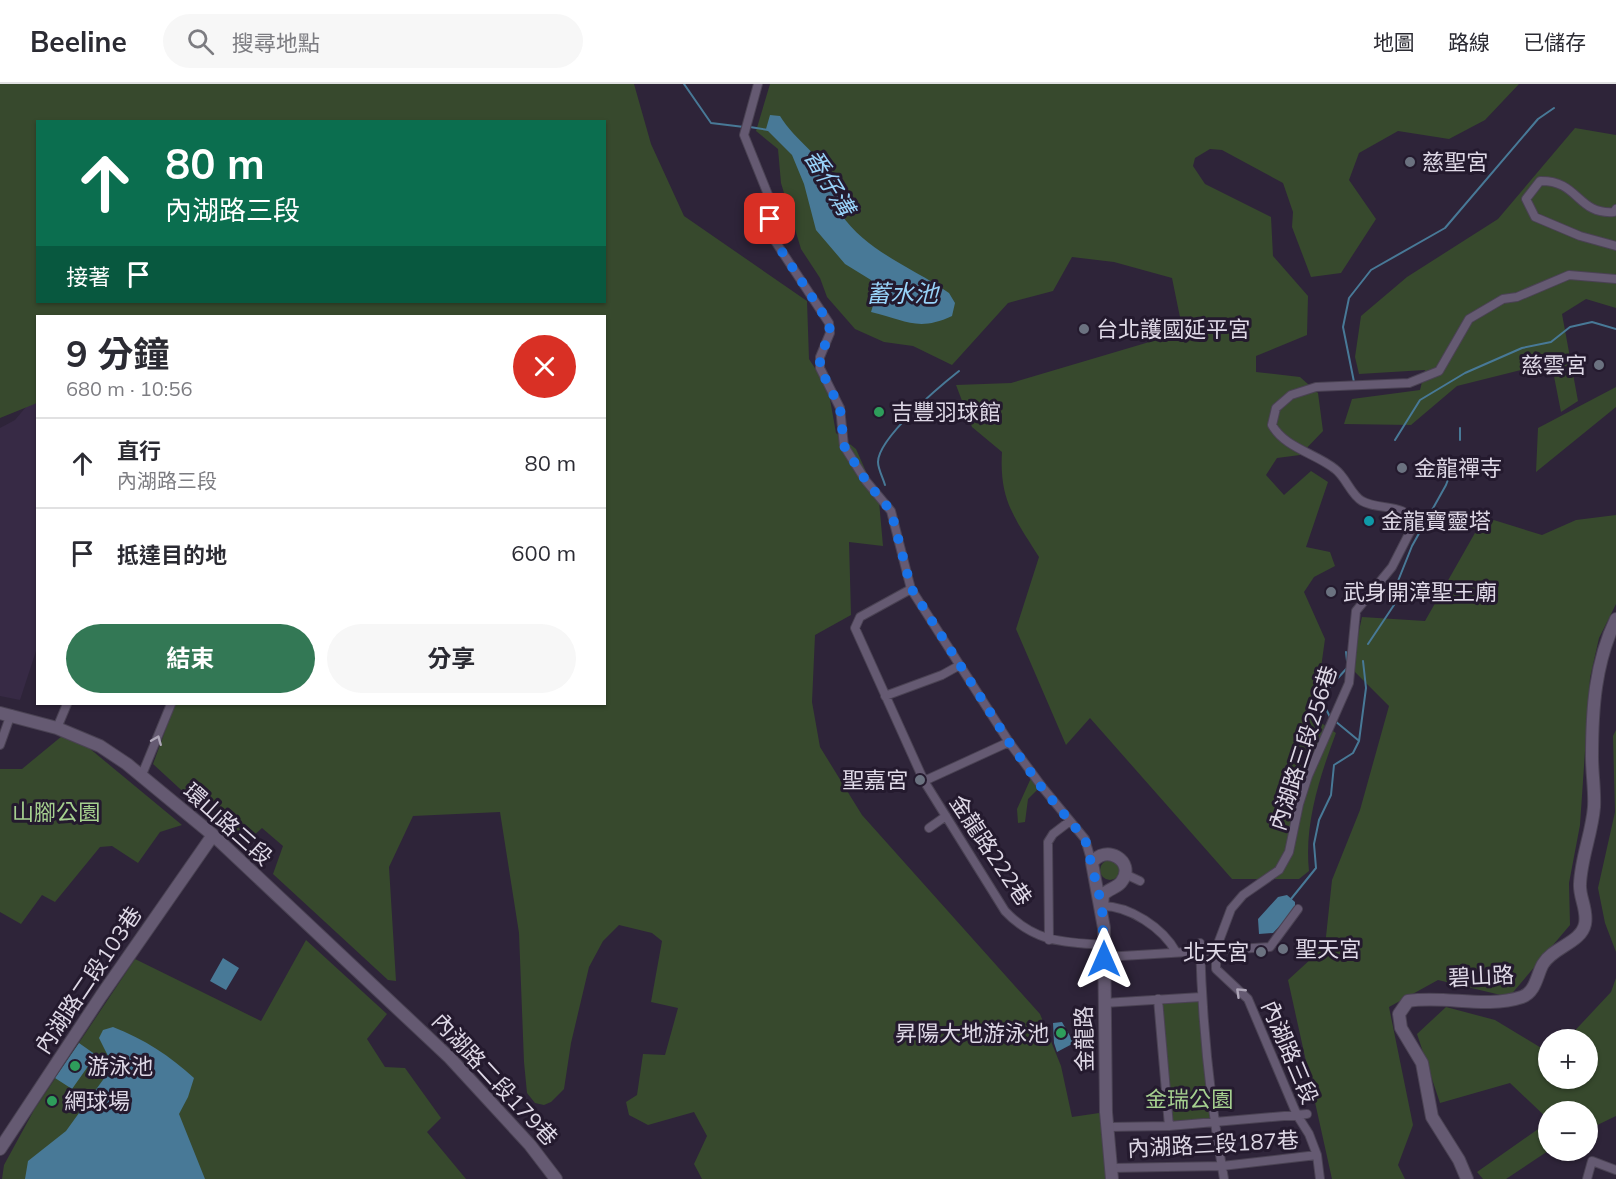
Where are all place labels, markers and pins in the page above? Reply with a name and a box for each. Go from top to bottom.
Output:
place label: 慈聖宮 [1422,148,1488,176]
marker: 慈聖宮 [1403,155,1417,169]
pin [744,193,795,244]
place label: 台北護國延平宮 [1096,315,1250,343]
marker: 台北護國延平宮 [1077,322,1091,336]
place label: 慈雲宮 [1521,351,1587,379]
marker: 慈雲宮 [1592,358,1606,372]
place label: 吉豐羽球館 [891,398,1001,426]
marker: 吉豐羽球館 [872,405,886,419]
place label: 金龍禪寺 [1414,454,1502,482]
marker: 金龍禪寺 [1395,461,1409,475]
place label: 金龍寶靈塔 [1381,507,1491,535]
marker: 金龍寶靈塔 [1362,514,1376,528]
place label: 武身開漳聖王廟 [1343,578,1497,606]
marker: 武身開漳聖王廟 [1324,585,1338,599]
place label: 聖嘉宮 [842,766,908,794]
marker: 聖嘉宮 [913,773,927,787]
place label: 聖天宮 [1295,935,1361,963]
place label: 北天宮 [1183,938,1249,966]
marker: 聖天宮 [1276,942,1290,956]
marker: 北天宮 [1254,945,1268,959]
place label: 昇陽大地游泳池 [895,1019,1049,1047]
marker: 昇陽大地游泳池 [1054,1026,1068,1040]
place label: 游泳池 [87,1052,153,1080]
marker: 游泳池 [68,1059,82,1073]
place label: 網球場 [64,1087,130,1115]
marker: 網球場 [45,1094,59,1108]

